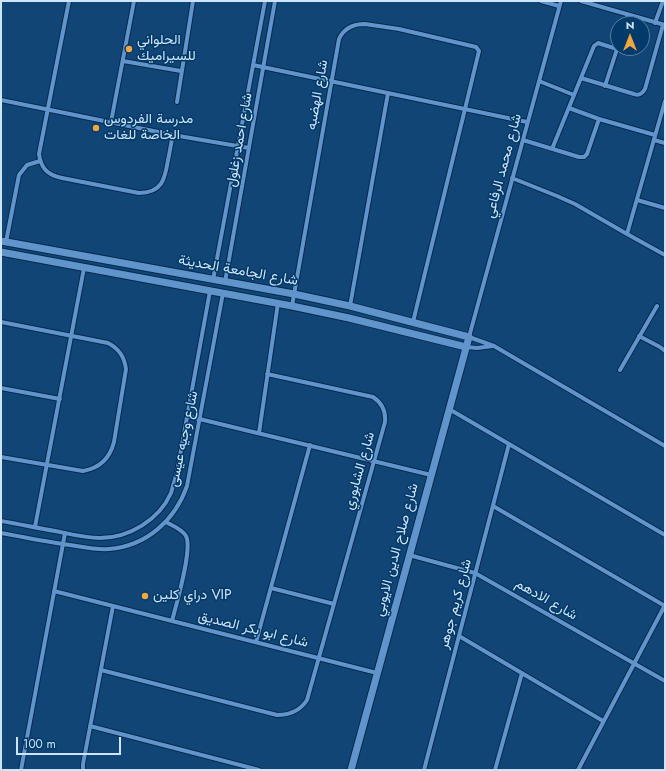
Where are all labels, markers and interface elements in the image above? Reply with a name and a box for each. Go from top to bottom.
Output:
north arrow [610,16,650,56]
text: N [626,17,634,33]
place label: الحلواني للسيراميك [137,33,196,66]
marker: الحلواني للسيراميك [124,44,134,54]
street label: شارع الهضبه [304,59,332,131]
street label: شارع احمد زغلول [223,92,257,188]
place label: مدرسة الفردوس الخاصة للغات [104,112,193,144]
street label: شارع محمد الرفاعي [482,112,526,220]
marker: مدرسة الفردوس الخاصة للغات [91,123,101,133]
street label: شارع الجامعة الحديثة [177,252,299,290]
street label: شارع وجيه عيسى [166,389,202,489]
street label: شارع الشابوري [341,430,379,512]
street label: شارع صلاح الدين الايوبي [371,482,423,618]
street label: شارع كريم جوهر [436,557,476,651]
street label: شارع الادهم [512,576,580,624]
place label: دراي كلين VIP [153,588,232,604]
marker: دراي كلين VIP [140,591,150,601]
street label: شارع ابو بكر الصديق [196,608,310,652]
scale bar [18,729,123,755]
text: 100 m [23,735,56,753]

